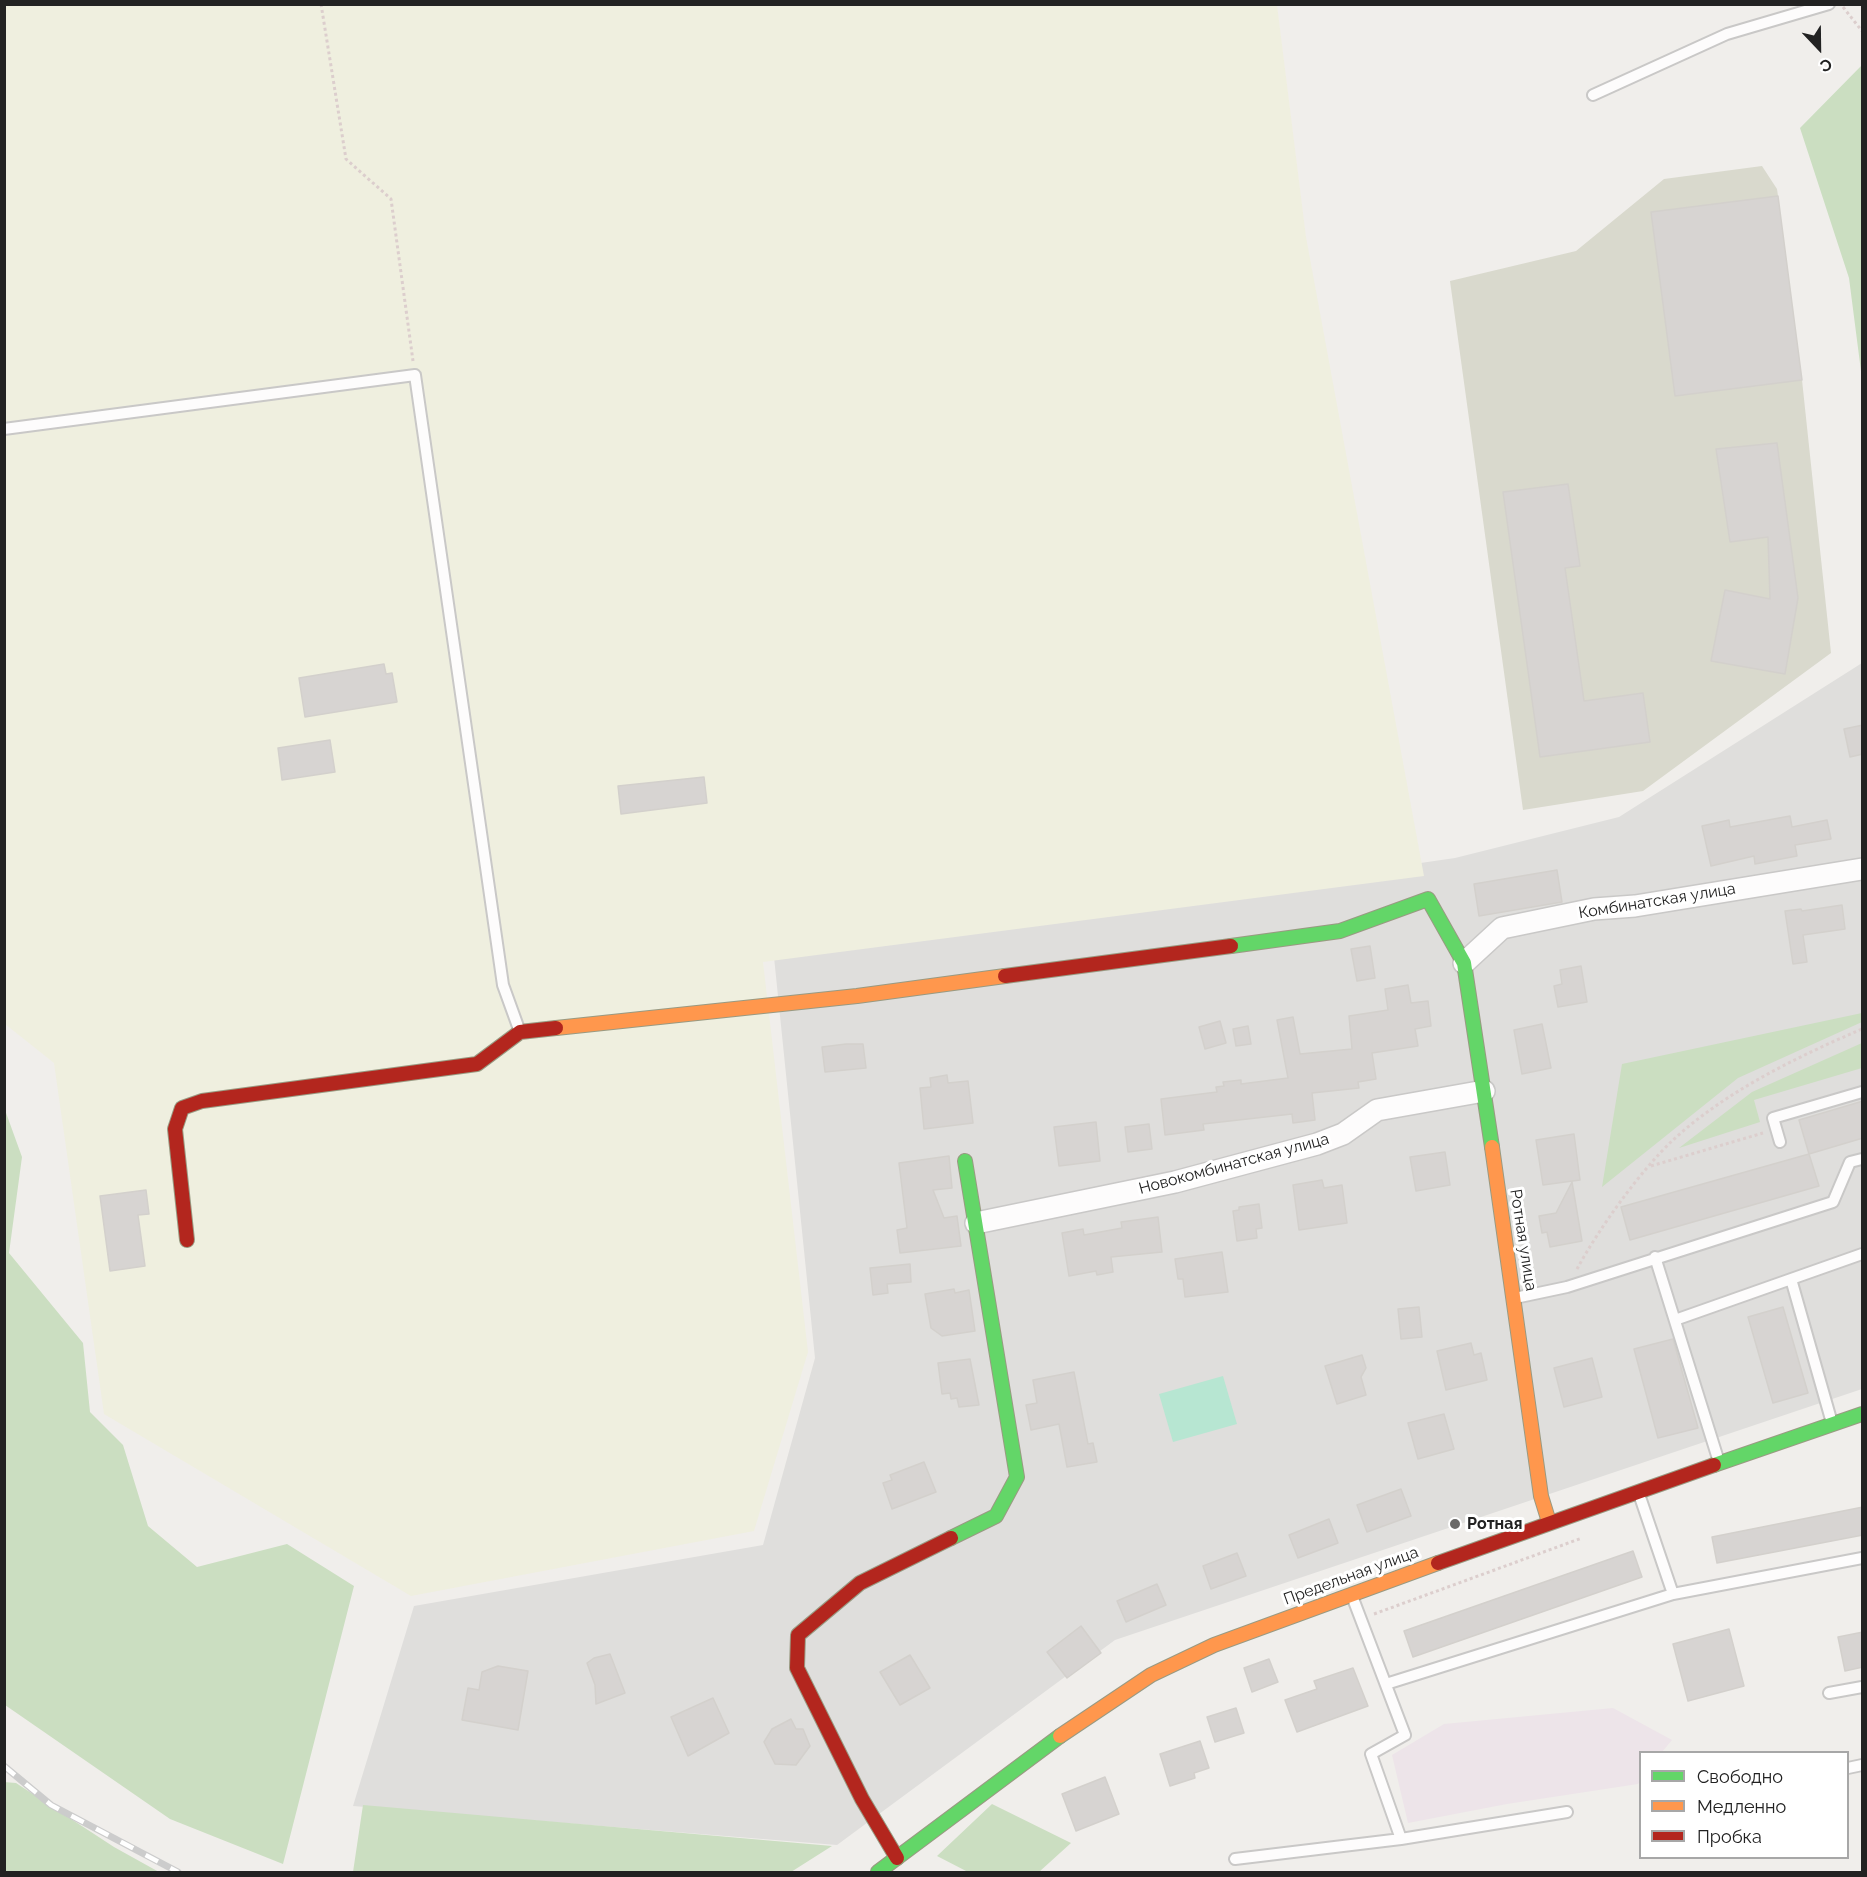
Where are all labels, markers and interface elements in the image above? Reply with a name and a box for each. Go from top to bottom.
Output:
north arrow [1789,18,1849,78]
text: С [1817,54,1835,76]
street label: Комбинатская улица [1577,879,1737,923]
street label: Новокомбинатская улица [1137,1129,1331,1199]
street label: Ротная улица [1505,1188,1541,1292]
place label: Ротная [1467,1514,1522,1534]
marker: Ротная [1448,1517,1462,1531]
street label: Предельная улица [1281,1543,1421,1609]
legend [1639,1751,1849,1859]
text: Свободно [1697,1766,1783,1787]
text: Медленно [1697,1796,1786,1817]
text: Пробка [1697,1826,1762,1847]

